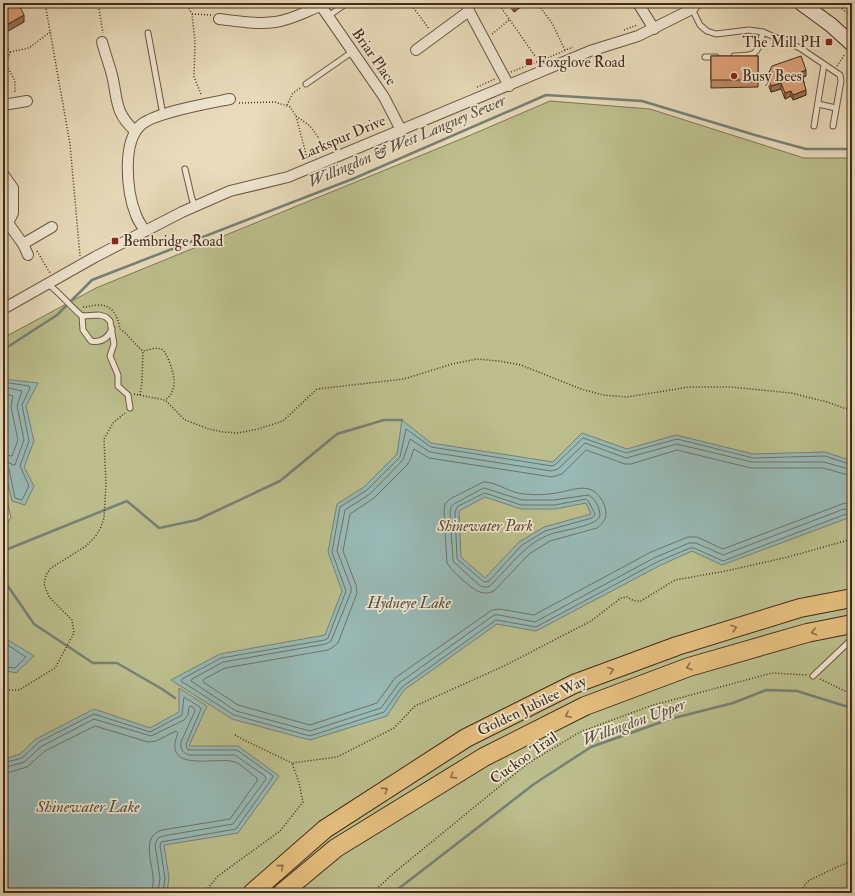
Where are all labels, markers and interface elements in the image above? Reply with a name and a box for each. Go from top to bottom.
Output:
street label: Briar Place [347,25,401,89]
place label: The Mill PH [742,33,821,52]
marker: The Mill PH [824,37,834,47]
place label: Foxglove Road [537,53,626,72]
marker: Foxglove Road [524,57,534,67]
place label: Busy Bees [742,67,802,86]
marker: Busy Bees [729,71,739,81]
water label: Willingdon & West Langney Sewer [305,90,510,192]
street label: Larkspur Drive [295,111,389,166]
place label: Bembridge Road [123,232,224,251]
marker: Bembridge Road [110,236,120,246]
park label: Shinewater Park [436,517,533,536]
water label: Hydneye Lake [366,593,451,613]
one-way arrow [730,624,737,633]
one-way arrow [811,627,817,635]
one-way arrow [685,663,692,671]
one-way arrow [607,667,614,675]
street label: Golden Jubilee Way [474,671,590,741]
water label: Willingdon Upper [580,694,689,750]
one-way arrow [565,710,572,718]
street label: Cuckoo Trail [486,728,562,788]
one-way arrow [450,772,457,779]
one-way arrow [381,787,388,795]
water label: Shinewater Lake [35,797,140,817]
one-way arrow [276,865,284,872]

